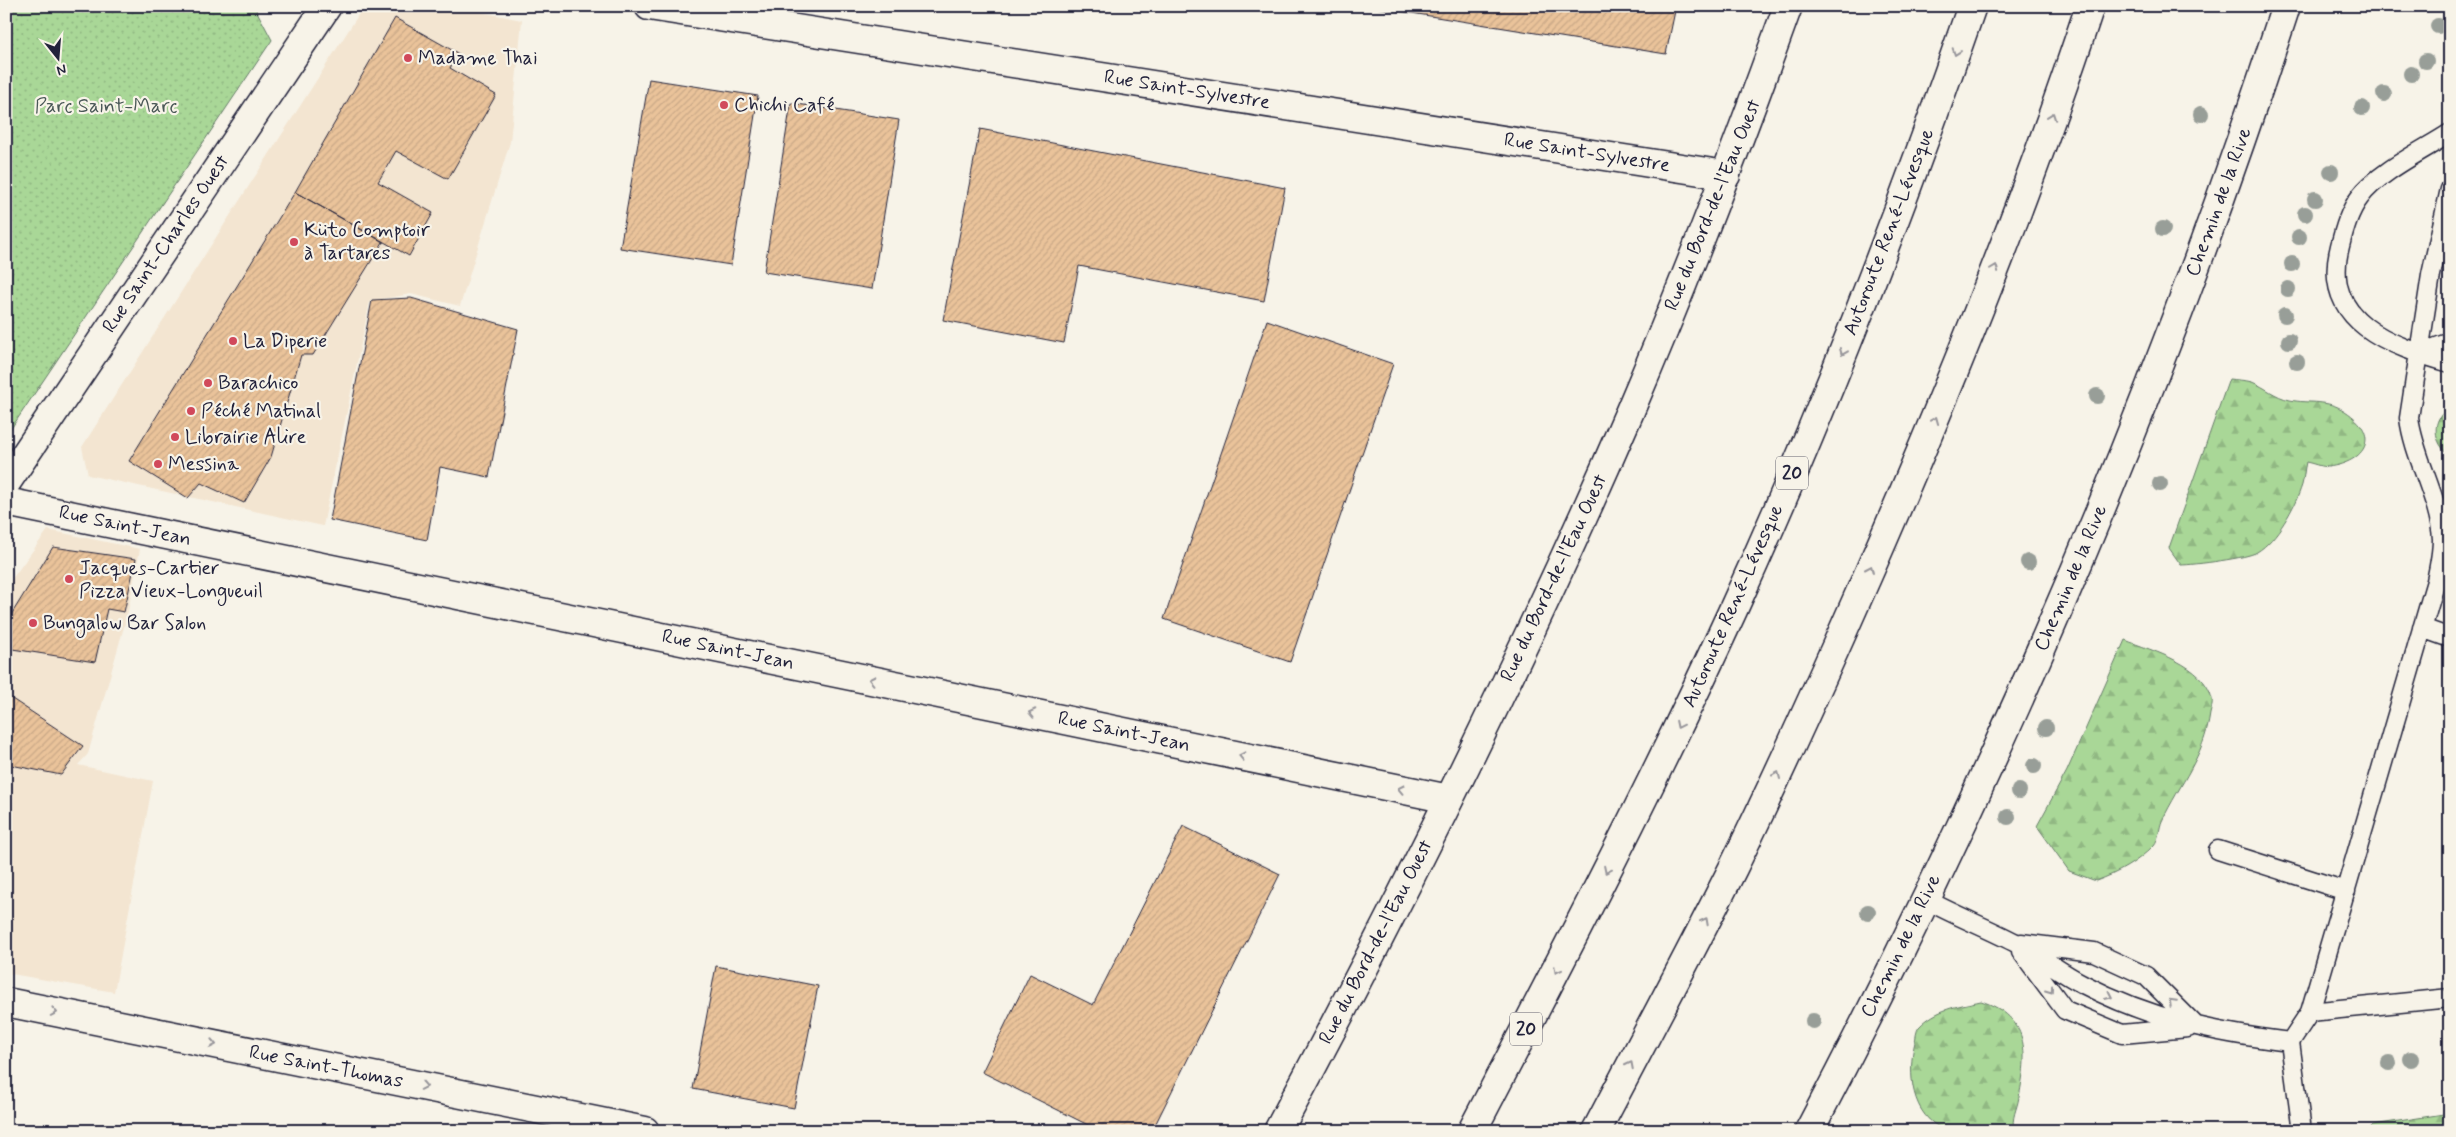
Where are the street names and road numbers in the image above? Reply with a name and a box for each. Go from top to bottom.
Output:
street label: Rue Saint-Sylvestre [1102,64,1272,116]
street label: Rue du Bord-de-l'Eau Ouest [1658,95,1768,315]
street label: Chemin de la Rive [2180,124,2258,280]
street label: Autoroute René-Lévesque [1837,125,1941,339]
street label: Rue Saint-Sylvestre [1502,127,1672,179]
street label: Rue Saint-Charles Ouest [96,149,236,338]
road number: 20 [1776,456,1808,489]
street label: Rue du Bord-de-l'Eau Ouest [1494,470,1614,686]
street label: Rue Saint-Jean [56,499,194,553]
street label: Autoroute René-Lévesque [1676,500,1790,712]
street label: Chemin de la Rive [2028,501,2114,655]
street label: Rue Saint-Jean [659,623,797,677]
street label: Rue Saint-Jean [1055,705,1193,759]
street label: Rue du Bord-de-l'Eau Ouest [1313,835,1439,1049]
street label: Chemin de la Rive [1855,870,1947,1022]
road number: 20 [1510,1012,1542,1046]
street label: Rue Saint-Thomas [247,1039,405,1095]

